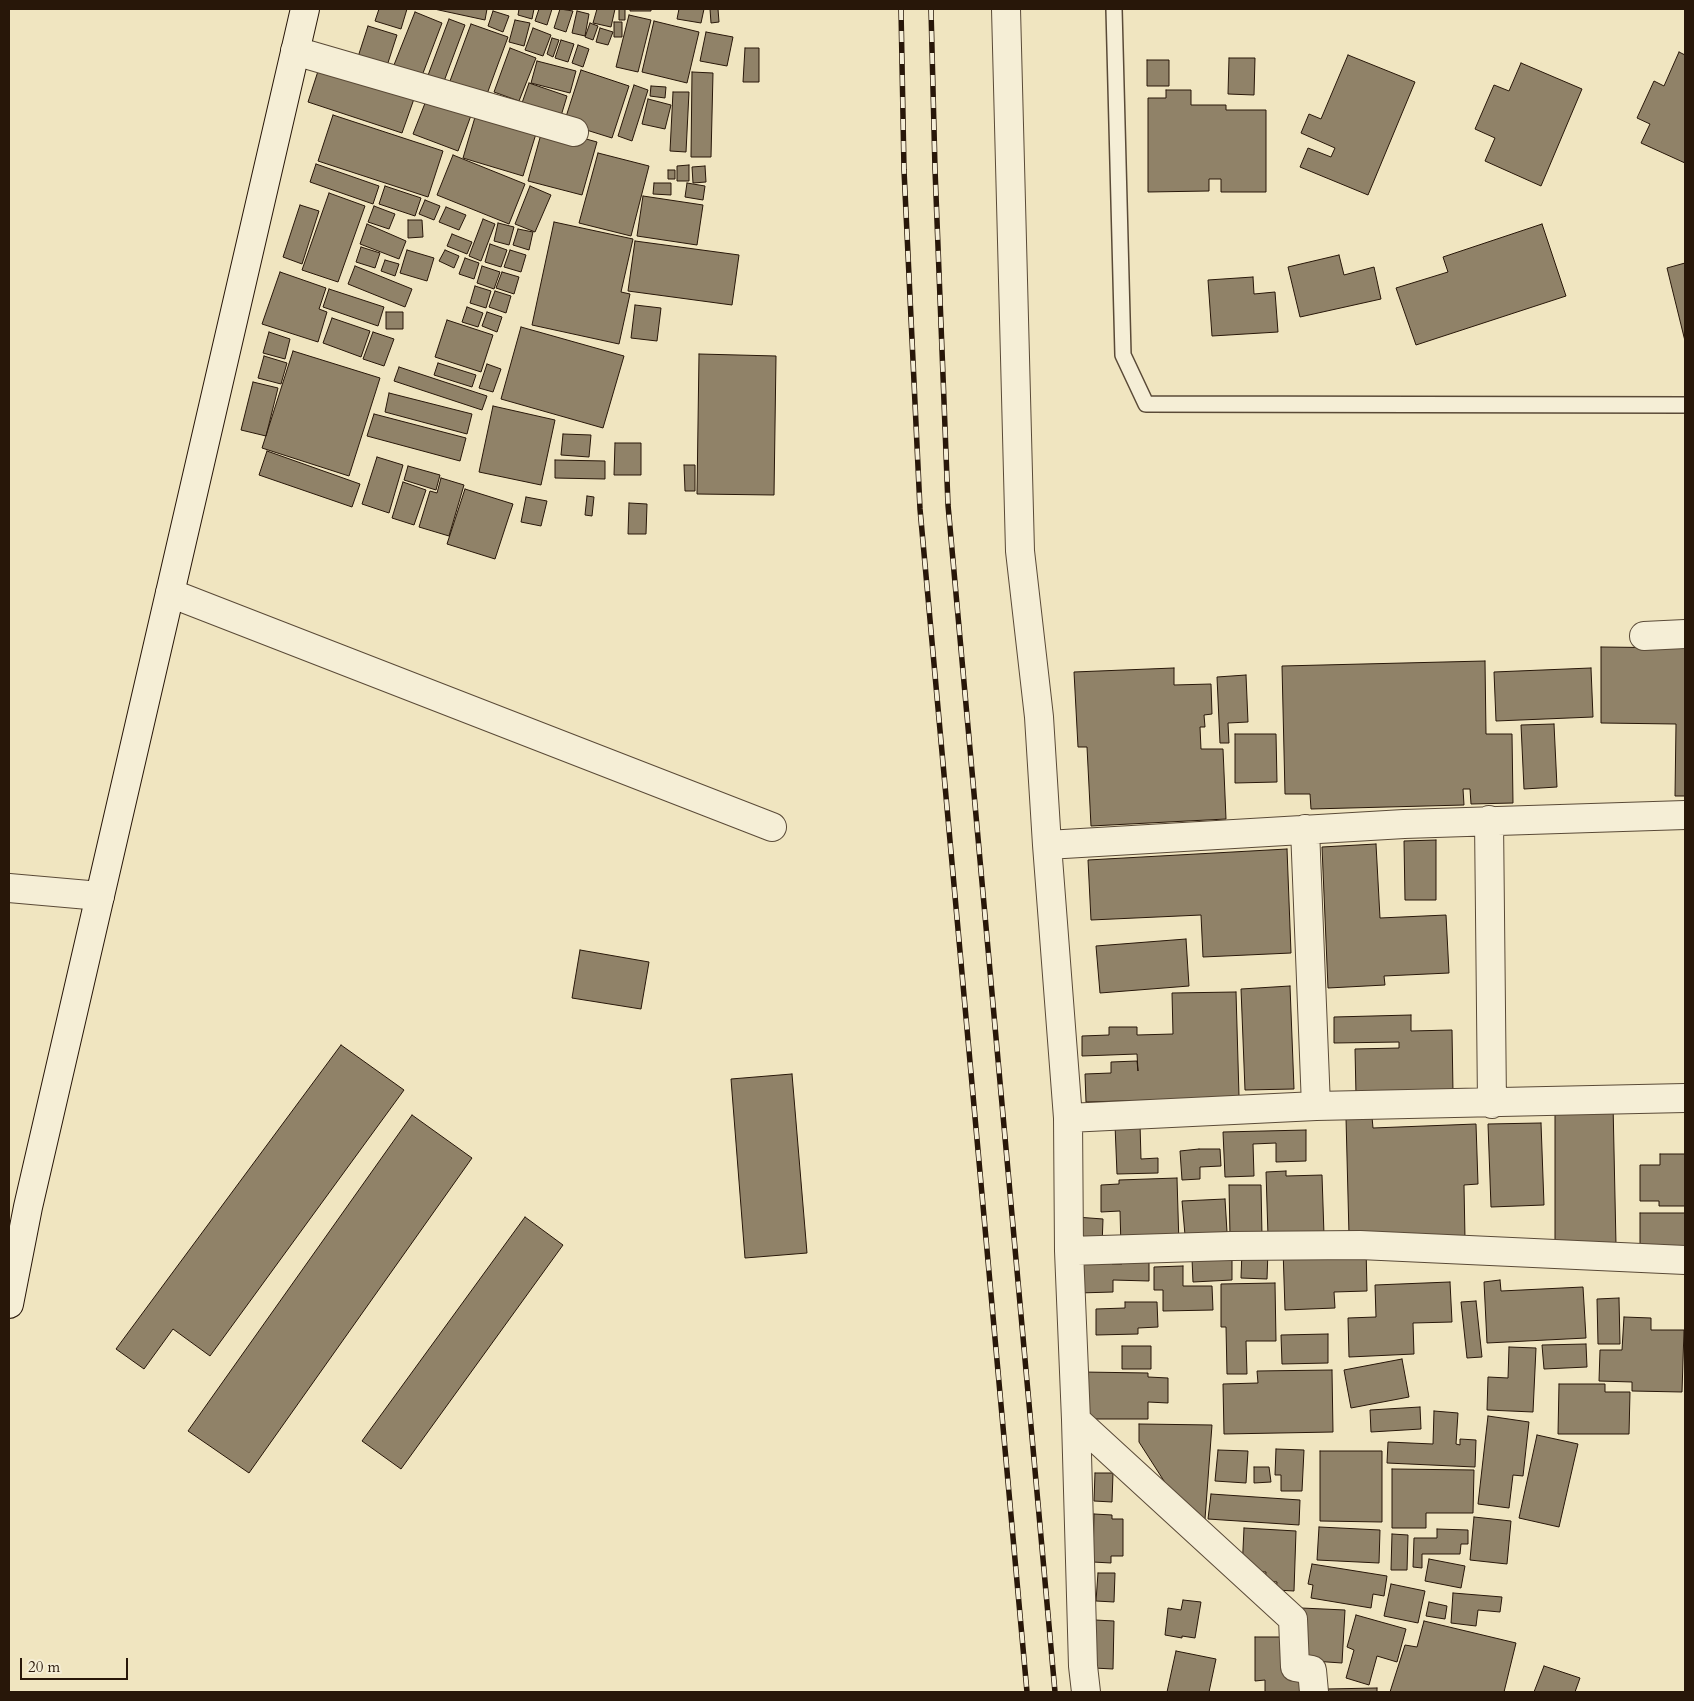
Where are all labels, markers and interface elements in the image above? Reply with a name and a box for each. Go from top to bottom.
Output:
scale bar [22,1648,130,1680]
text: 20 m [28,1657,60,1677]

